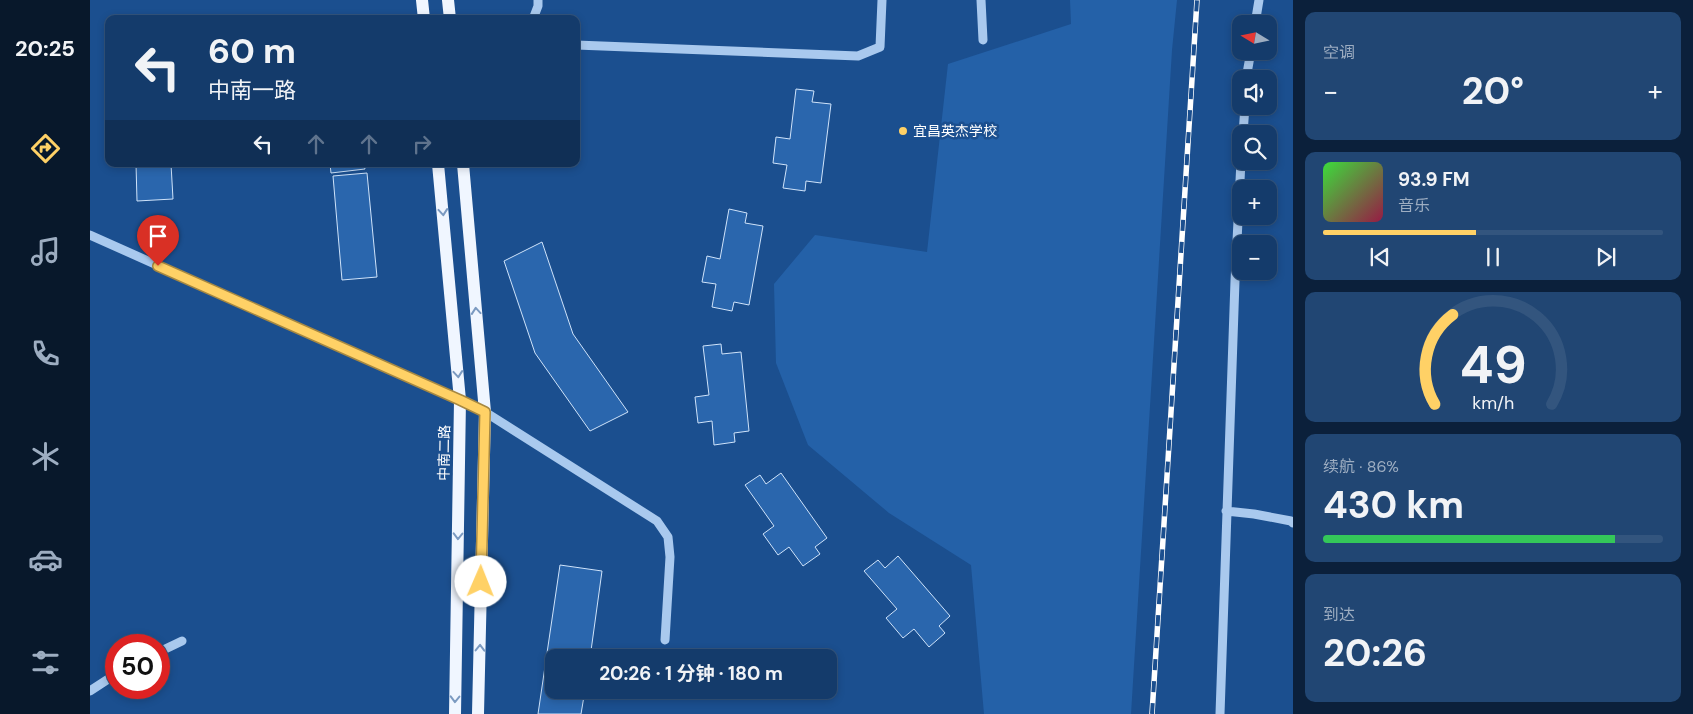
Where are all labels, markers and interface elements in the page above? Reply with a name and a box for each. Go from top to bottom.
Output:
north arrow [1232,15,1278,60]
map controls [1232,15,1277,280]
text: 60 m [208,28,296,74]
text: 20:25 [15,34,75,63]
icon: left [125,35,190,100]
text: 空调 [1323,42,1355,63]
text: 20° [1462,66,1524,116]
button: sound [1232,70,1277,115]
text: − [1323,73,1338,110]
text: + [1648,73,1663,110]
text: 中南一路 [208,76,296,105]
place label: 宜昌英杰学校 [913,122,997,140]
marker: 宜昌英杰学校 [897,125,909,137]
button: search [1232,125,1277,170]
icon: left [249,130,277,158]
icon: ahead [302,130,330,158]
icon: ahead [355,130,383,158]
icon: right [408,130,436,158]
icon: directions [28,131,63,166]
text: 93.9 FM [1398,167,1470,192]
button: + [1232,180,1277,225]
text: 音乐 [1398,195,1430,216]
one-way arrow [437,209,448,217]
pin [137,215,179,266]
icon: arrive [144,222,172,250]
icon: music [28,234,63,269]
button: − [1232,235,1277,280]
icon: previous [1366,243,1394,271]
icon: pause [1479,243,1507,271]
icon: next [1592,243,1620,271]
one-way arrow [471,306,482,314]
text: 49 [1460,331,1526,399]
icon: phone [28,336,63,371]
one-way arrow [452,370,463,378]
text: km/h [1472,391,1514,415]
street label: 中南二路 [435,425,453,481]
icon: climate [28,439,63,474]
text: 续航 · 86% [1323,456,1399,477]
text: 430 km [1323,480,1464,530]
one-way arrow [453,533,463,541]
icon: car [28,542,63,577]
position arrow [454,555,506,607]
text: 到达 [1323,604,1355,625]
text: 20:26 [1323,628,1427,678]
speed limit sign: 50 [105,634,170,699]
one-way arrow [474,644,485,652]
icon: filters [28,645,63,680]
text: 20:26 · 1 分钟 · 180 m [599,661,783,686]
one-way arrow [450,696,460,703]

